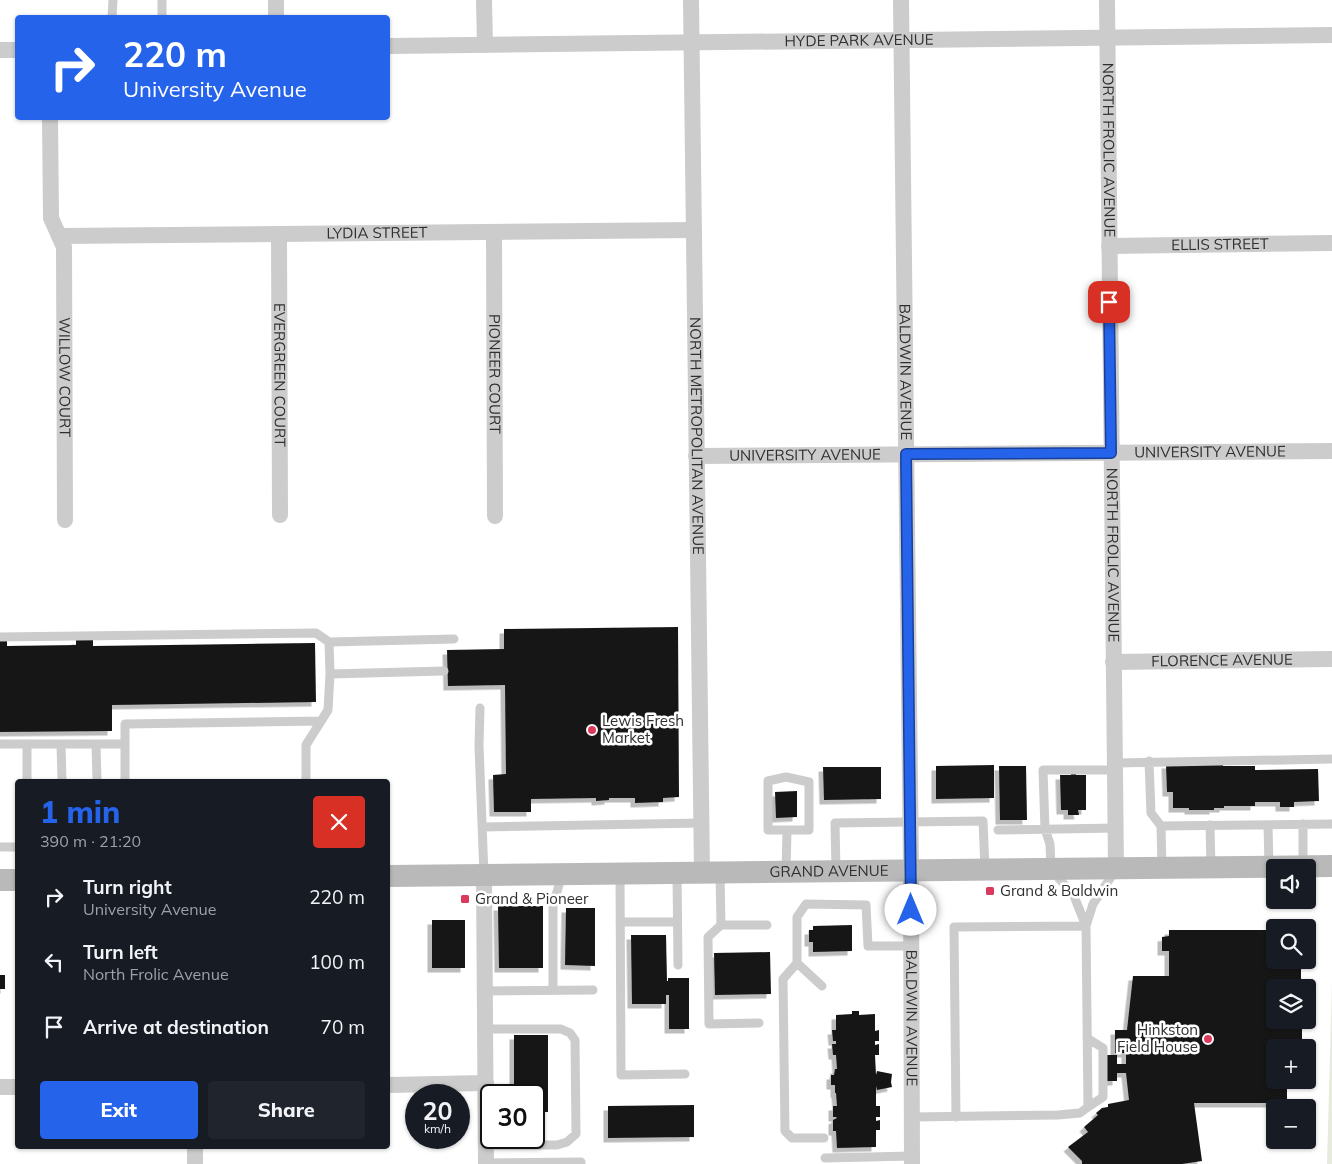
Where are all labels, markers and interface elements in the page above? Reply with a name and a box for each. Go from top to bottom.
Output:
street label: HYDE PARK AVENUE [784,30,934,50]
text: 220 m [123,32,227,76]
icon: right [40,35,105,100]
street label: NORTH FROLIC AVENUE [1099,63,1119,238]
text: University Avenue [123,75,307,103]
street label: LYDIA STREET [326,223,428,242]
street label: ELLIS STREET [1171,234,1269,254]
pin [1088,281,1130,323]
icon: arrive [1095,288,1123,316]
street label: EVERGREEN COURT [270,303,290,447]
street label: BALDWIN AVENUE [895,304,916,441]
street label: PIONEER COURT [485,314,505,434]
street label: WILLOW COURT [55,317,75,437]
street label: NORTH METROPOLITAN AVENUE [686,317,708,555]
street label: UNIVERSITY AVENUE [1134,441,1286,462]
street label: UNIVERSITY AVENUE [729,445,881,465]
street label: NORTH FROLIC AVENUE [1103,468,1124,642]
street label: FLORENCE AVENUE [1151,650,1293,670]
place label: Lewis Fresh Market [602,711,684,747]
marker: Lewis Fresh Market [586,724,598,736]
text: 1 min [40,793,120,831]
button: close [313,796,365,848]
text: 390 m · 21:20 [40,831,141,851]
map controls [1266,859,1316,1149]
button: sound [1266,859,1316,909]
street label: GRAND AVENUE [769,861,889,881]
text: Turn right [83,875,172,899]
place label: Grand & Baldwin [1000,881,1118,900]
icon: right [40,883,68,911]
position arrow [884,883,936,935]
text: 220 m [309,885,365,909]
marker: Grand & Baldwin [984,885,996,897]
place label: Grand & Pioneer [475,889,589,908]
marker: Grand & Pioneer [459,893,471,905]
text: University Avenue [83,899,217,919]
button: search [1266,919,1316,969]
text: Turn left [83,940,158,964]
icon: left [40,948,68,976]
text: 100 m [309,950,365,974]
street label: BALDWIN AVENUE [902,950,922,1086]
text: North Frolic Avenue [83,964,229,984]
button: layers [1266,979,1316,1029]
icon: arrive [40,1013,68,1041]
text: Arrive at destination [83,1015,269,1039]
text: 70 m [321,1015,365,1039]
place label: Hinkston Field House [1117,1020,1198,1056]
marker: Hinkston Field House [1202,1033,1214,1045]
button: + [1266,1039,1316,1089]
button: Exit [40,1081,198,1139]
button: Share [208,1081,365,1139]
speed limit sign: 30 [480,1084,545,1149]
text: 20 [422,1095,453,1126]
button: − [1266,1099,1316,1149]
text: km/h [424,1121,451,1136]

